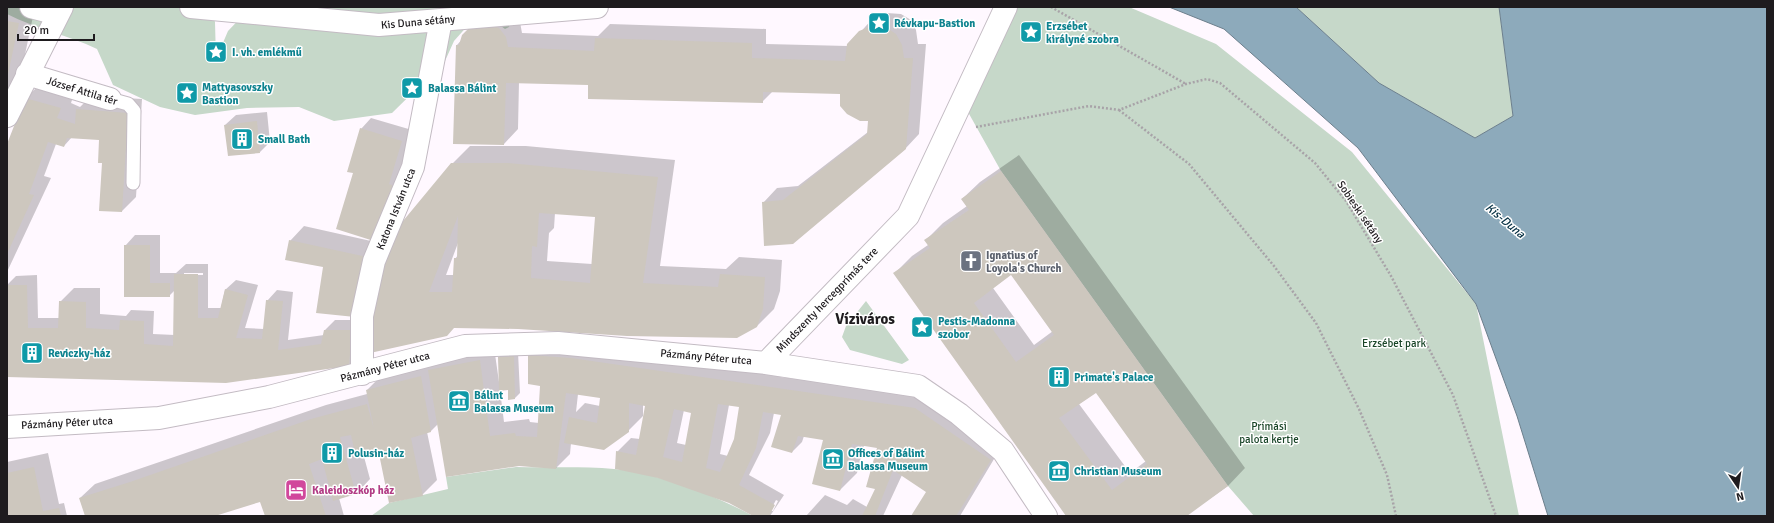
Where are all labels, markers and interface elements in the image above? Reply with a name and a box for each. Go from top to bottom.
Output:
place icon: Révkapu-Bastion [866,10,892,36]
street label: Kis Duna sétány [380,12,457,32]
scale bar [18,16,94,42]
place label: Révkapu-Bastion [894,17,975,30]
place icon: Erzsébet királyné szobra [1018,19,1044,45]
place label: Erzsébet királyné szobra [1046,20,1119,46]
text: 20 m [24,23,49,38]
place icon: I. vh. emlékmű [203,39,229,65]
place label: I. vh. emlékmű [232,46,302,59]
street label: József Attila tér [45,74,119,108]
place icon: Balassa Bálint [399,75,425,101]
place icon: Mattyasovszky Bastion [174,80,200,106]
place label: Mattyasovszky Bastion [202,81,273,107]
place label: Balassa Bálint [428,82,496,95]
building icon: Small Bath [229,126,255,152]
place label: Small Bath [258,133,310,146]
street label: Katona István utca [374,166,418,252]
street label: Sobieski sétány [1334,178,1386,246]
water label: Kis-Duna [1482,200,1528,242]
street label: Mindszenty hercegprímás tere [773,245,881,355]
church icon: Ignatius of Loyola's Church [958,248,984,274]
place label: Ignatius of Loyola's Church [986,249,1061,275]
district label: Víziváros [835,310,895,328]
place icon: Pestis-Madonna szobor [909,314,935,340]
place label: Pestis-Madonna szobor [938,315,1015,341]
park label: Erzsébet park [1362,337,1427,350]
building icon: Reviczky-ház [19,340,45,366]
place label: Reviczky-ház [48,347,110,360]
street label: Pázmány Péter utca [660,347,753,368]
street label: Pázmány Péter utca [339,349,431,385]
building icon: Primate's Palace [1046,364,1072,390]
place label: Primate's Palace [1074,371,1154,384]
museum icon: Bálint Balassa Museum [446,388,472,414]
place label: Bálint Balassa Museum [474,389,554,415]
street label: Pázmány Péter utca [21,414,114,432]
park label: Prímási palota kertje [1239,420,1299,446]
building icon: Polusin-ház [319,440,345,466]
museum icon: Offices of Bálint Balassa Museum [820,446,846,472]
place label: Polusin-ház [348,447,404,460]
place label: Offices of Bálint Balassa Museum [848,447,928,473]
museum icon: Christian Museum [1046,458,1072,484]
place label: Christian Museum [1074,465,1161,478]
north arrow [1718,467,1758,507]
hotel icon: Kaleidoszkóp ház [283,477,309,503]
place label: Kaleidoszkóp ház [312,484,394,497]
text: N [1735,489,1745,503]

